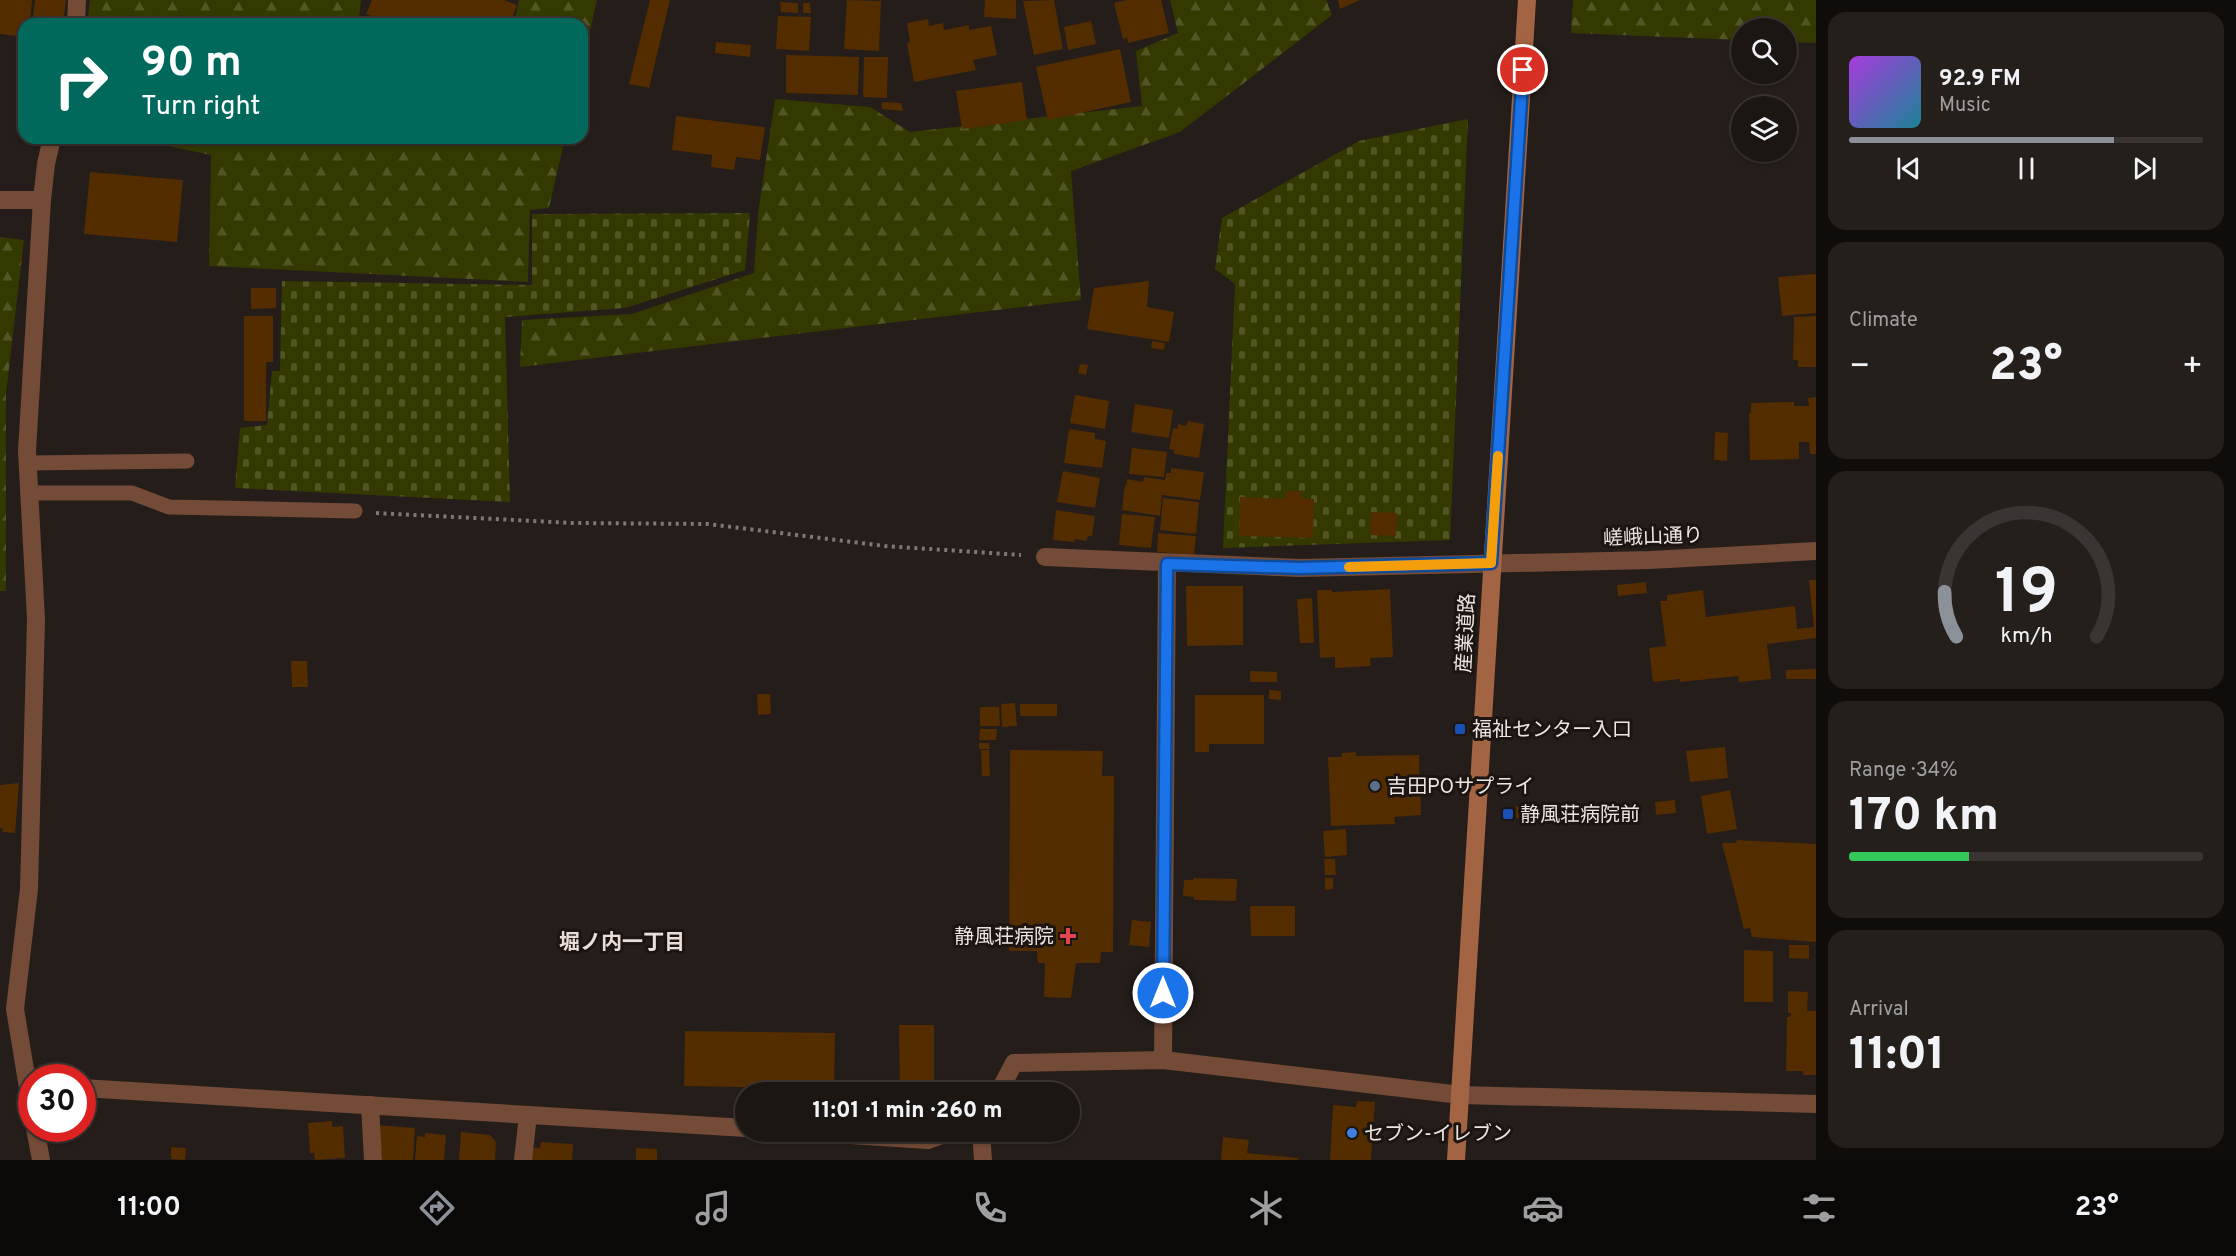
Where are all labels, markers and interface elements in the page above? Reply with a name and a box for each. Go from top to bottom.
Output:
map controls [1731,18,1797,162]
button: search [1731,18,1797,84]
text: 90 m [141,38,242,91]
icon: right [42,42,120,120]
pin [1497,44,1548,95]
icon: arrive [1506,53,1539,86]
text: 92.9 FM [1939,66,2021,93]
text: Turn right [141,90,260,124]
text: Music [1939,93,1991,119]
button: layers [1731,96,1797,162]
icon: previous [1892,152,1925,185]
icon: pause [2010,152,2043,185]
icon: next [2128,152,2161,185]
text: Climate [1849,308,1918,334]
text: 23° [1989,339,2063,396]
text: − [1849,347,1870,389]
text: + [2182,347,2203,389]
street label: 嵯峨山通り [1603,523,1703,553]
text: 19 [1994,556,2058,635]
street label: 産業道路 [1452,592,1482,674]
text: km/h [2000,623,2052,650]
place label: 福祉センター入口 [1472,718,1632,744]
marker: 福祉センター入口 [1453,722,1467,736]
text: Range · 34% [1849,758,1958,784]
place label: 吉田POサプライ [1387,775,1534,801]
marker: 吉田POサプライ [1368,779,1382,793]
text: 170 km [1849,789,1999,846]
place label: 静風荘病院前 [1520,803,1640,829]
marker: 静風荘病院前 [1501,807,1515,821]
place label: 静風荘病院 [954,925,1054,951]
marker: 静風荘病院 [1059,927,1077,945]
district label: 堀ノ内一丁目 [559,930,685,957]
position arrow [1131,961,1195,1025]
text: Arrival [1849,997,1909,1023]
text: 11:01 [1849,1028,1945,1085]
speed limit sign: 30 [18,1064,96,1142]
text: 11:01 · 1 min · 260 m [812,1098,1003,1125]
place label: セブン-イレブン [1364,1122,1512,1148]
marker: セブン-イレブン [1345,1126,1359,1140]
icon: directions [416,1187,458,1229]
icon: music [692,1187,734,1229]
icon: phone [969,1187,1011,1229]
icon: climate [1245,1187,1287,1229]
icon: car [1522,1187,1564,1229]
icon: filters [1798,1187,1840,1229]
text: 11:00 [117,1191,181,1225]
text: 23° [2075,1191,2119,1225]

